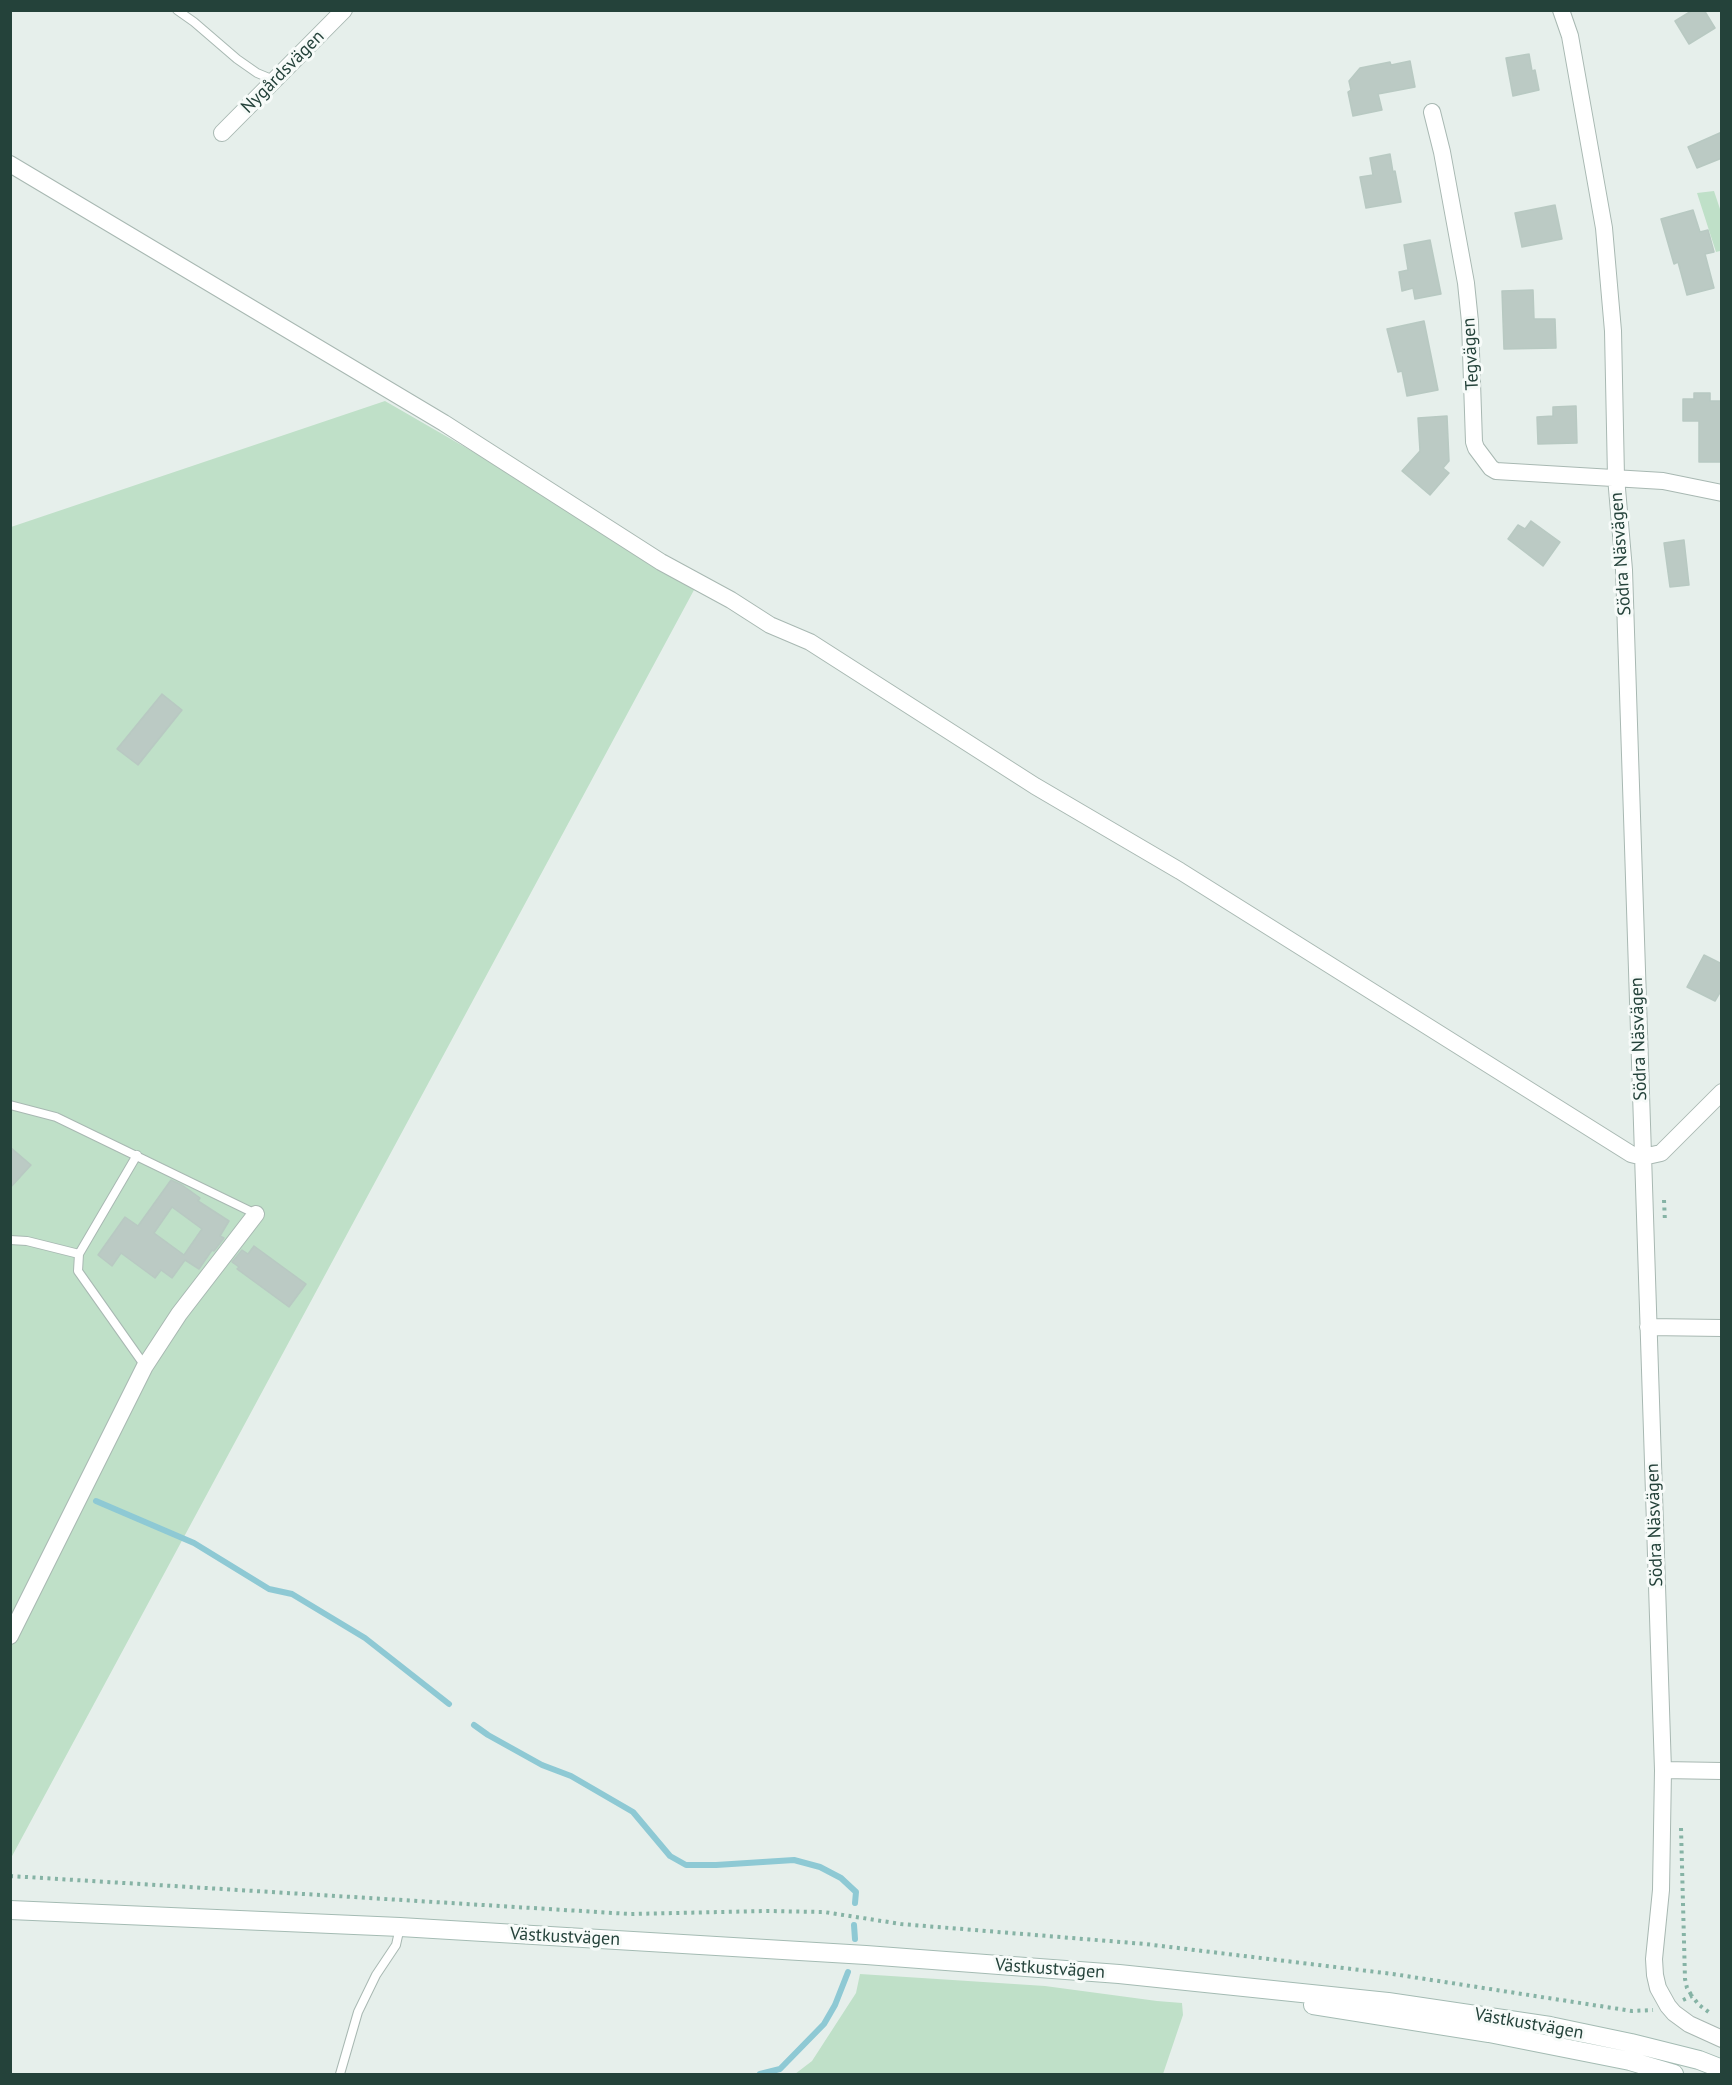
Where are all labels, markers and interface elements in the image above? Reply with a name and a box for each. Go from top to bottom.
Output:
street label: Nygårdsvägen [237,26,329,118]
street label: Tegvägen [1458,317,1484,391]
street label: Södra Näsvägen [1606,492,1636,616]
street label: Södra Näsvägen [1626,977,1652,1101]
street label: Södra Näsvägen [1642,1463,1668,1587]
street label: Västkustvägen [509,1923,621,1951]
street label: Västkustvägen [994,1954,1106,1984]
street label: Västkustvägen [1473,2004,1585,2044]

